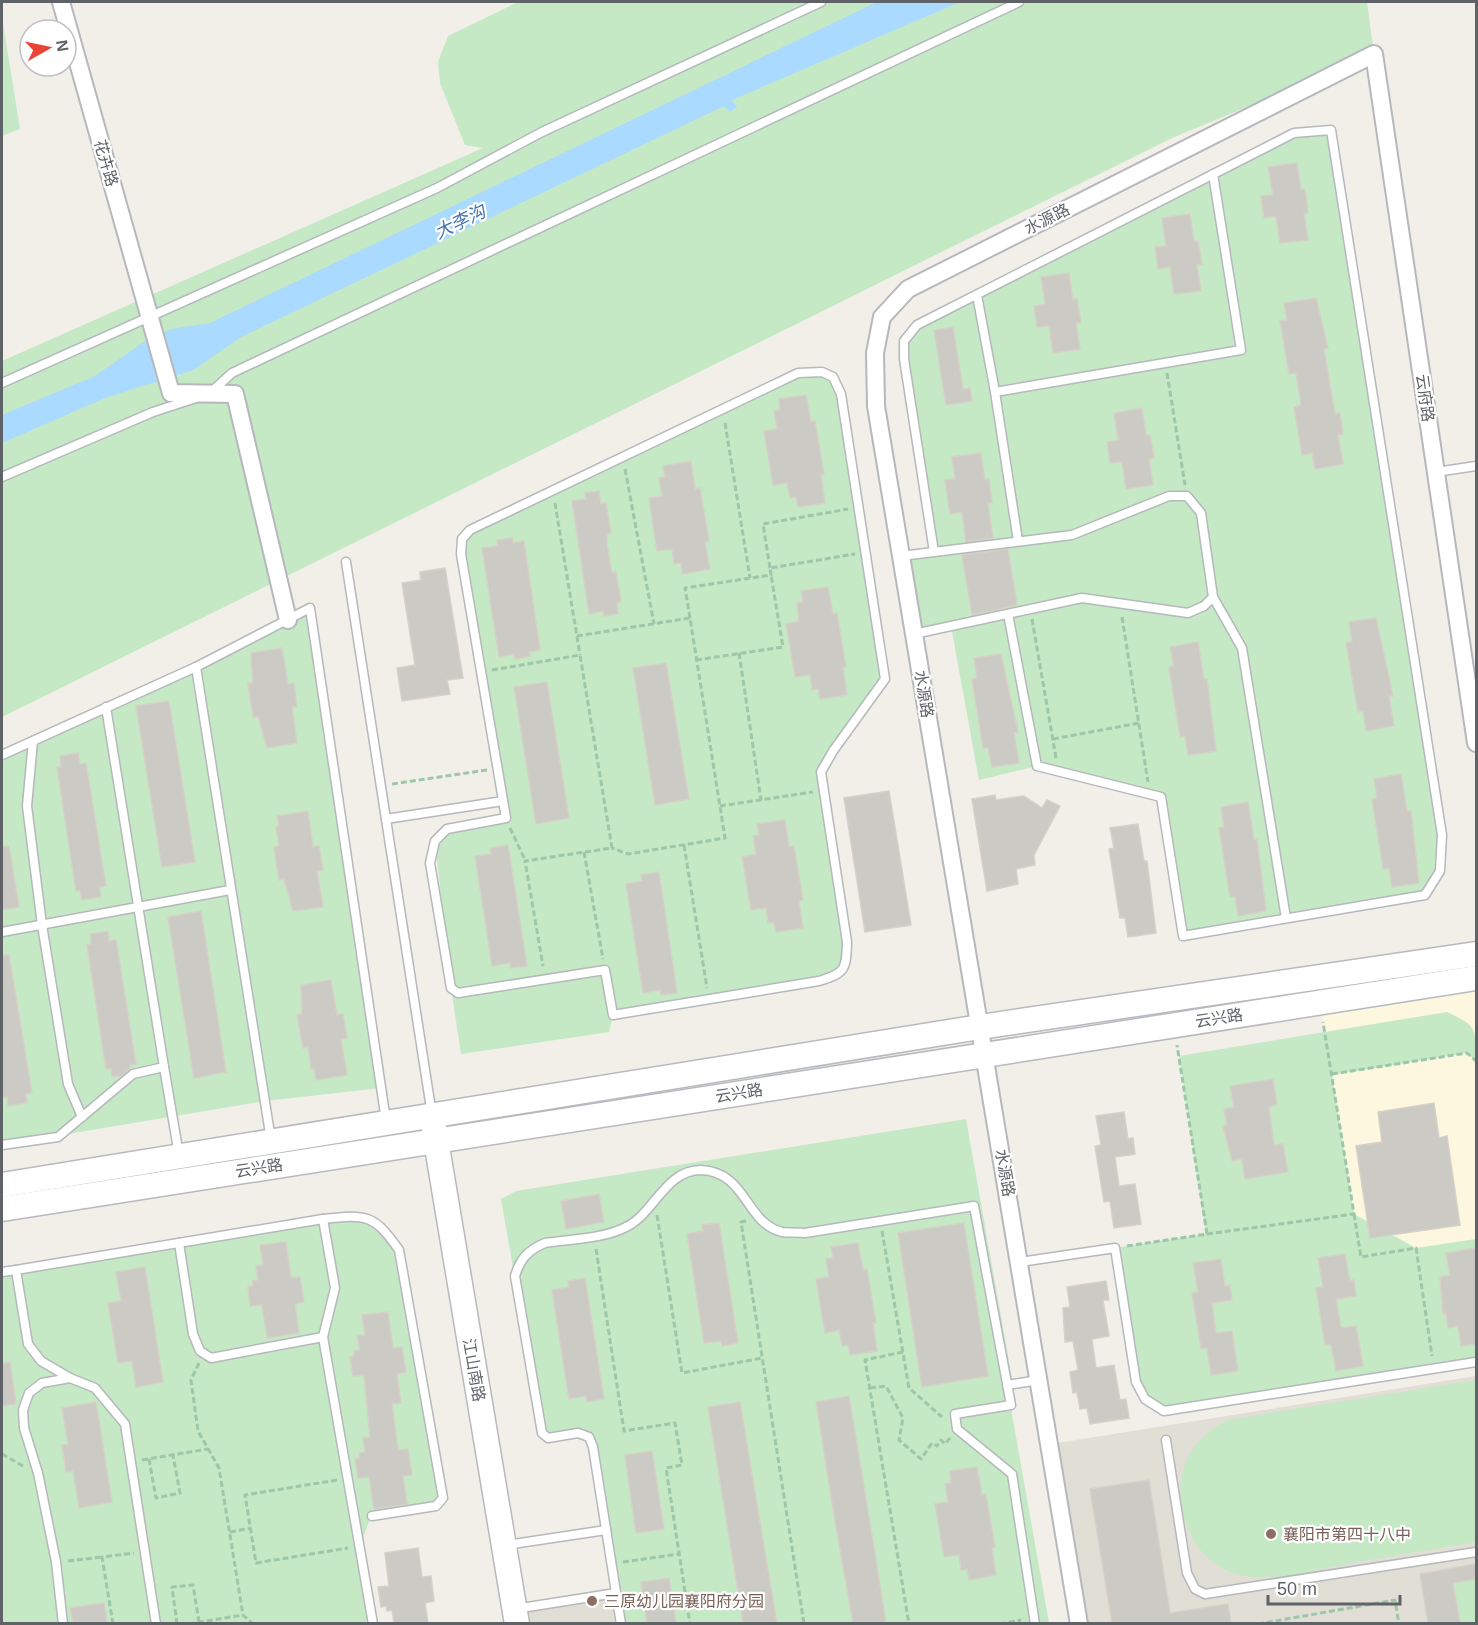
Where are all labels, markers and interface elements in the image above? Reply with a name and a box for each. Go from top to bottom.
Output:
north arrow [18,18,78,78]
text: N [53,39,72,53]
street label: 花卉路 [91,138,121,188]
water label: 大李沟 [431,200,490,243]
street label: 水源路 [1022,201,1072,237]
street label: 云府路 [1413,373,1437,423]
street label: 水源路 [912,669,936,719]
street label: 云兴路 [1194,1006,1244,1030]
street label: 云兴路 [714,1081,764,1105]
street label: 水源路 [992,1148,1018,1198]
street label: 云兴路 [234,1156,284,1180]
street label: 江山南路 [460,1337,488,1403]
place label: 襄阳市第四十八中 [1283,1526,1411,1543]
marker: 襄阳市第四十八中 [1264,1527,1278,1541]
scale bar [1268,1568,1400,1606]
text: 50 m [1277,1579,1317,1599]
place label: 三原幼儿园襄阳府分园 [604,1593,764,1610]
marker: 三原幼儿园襄阳府分园 [585,1594,599,1608]

